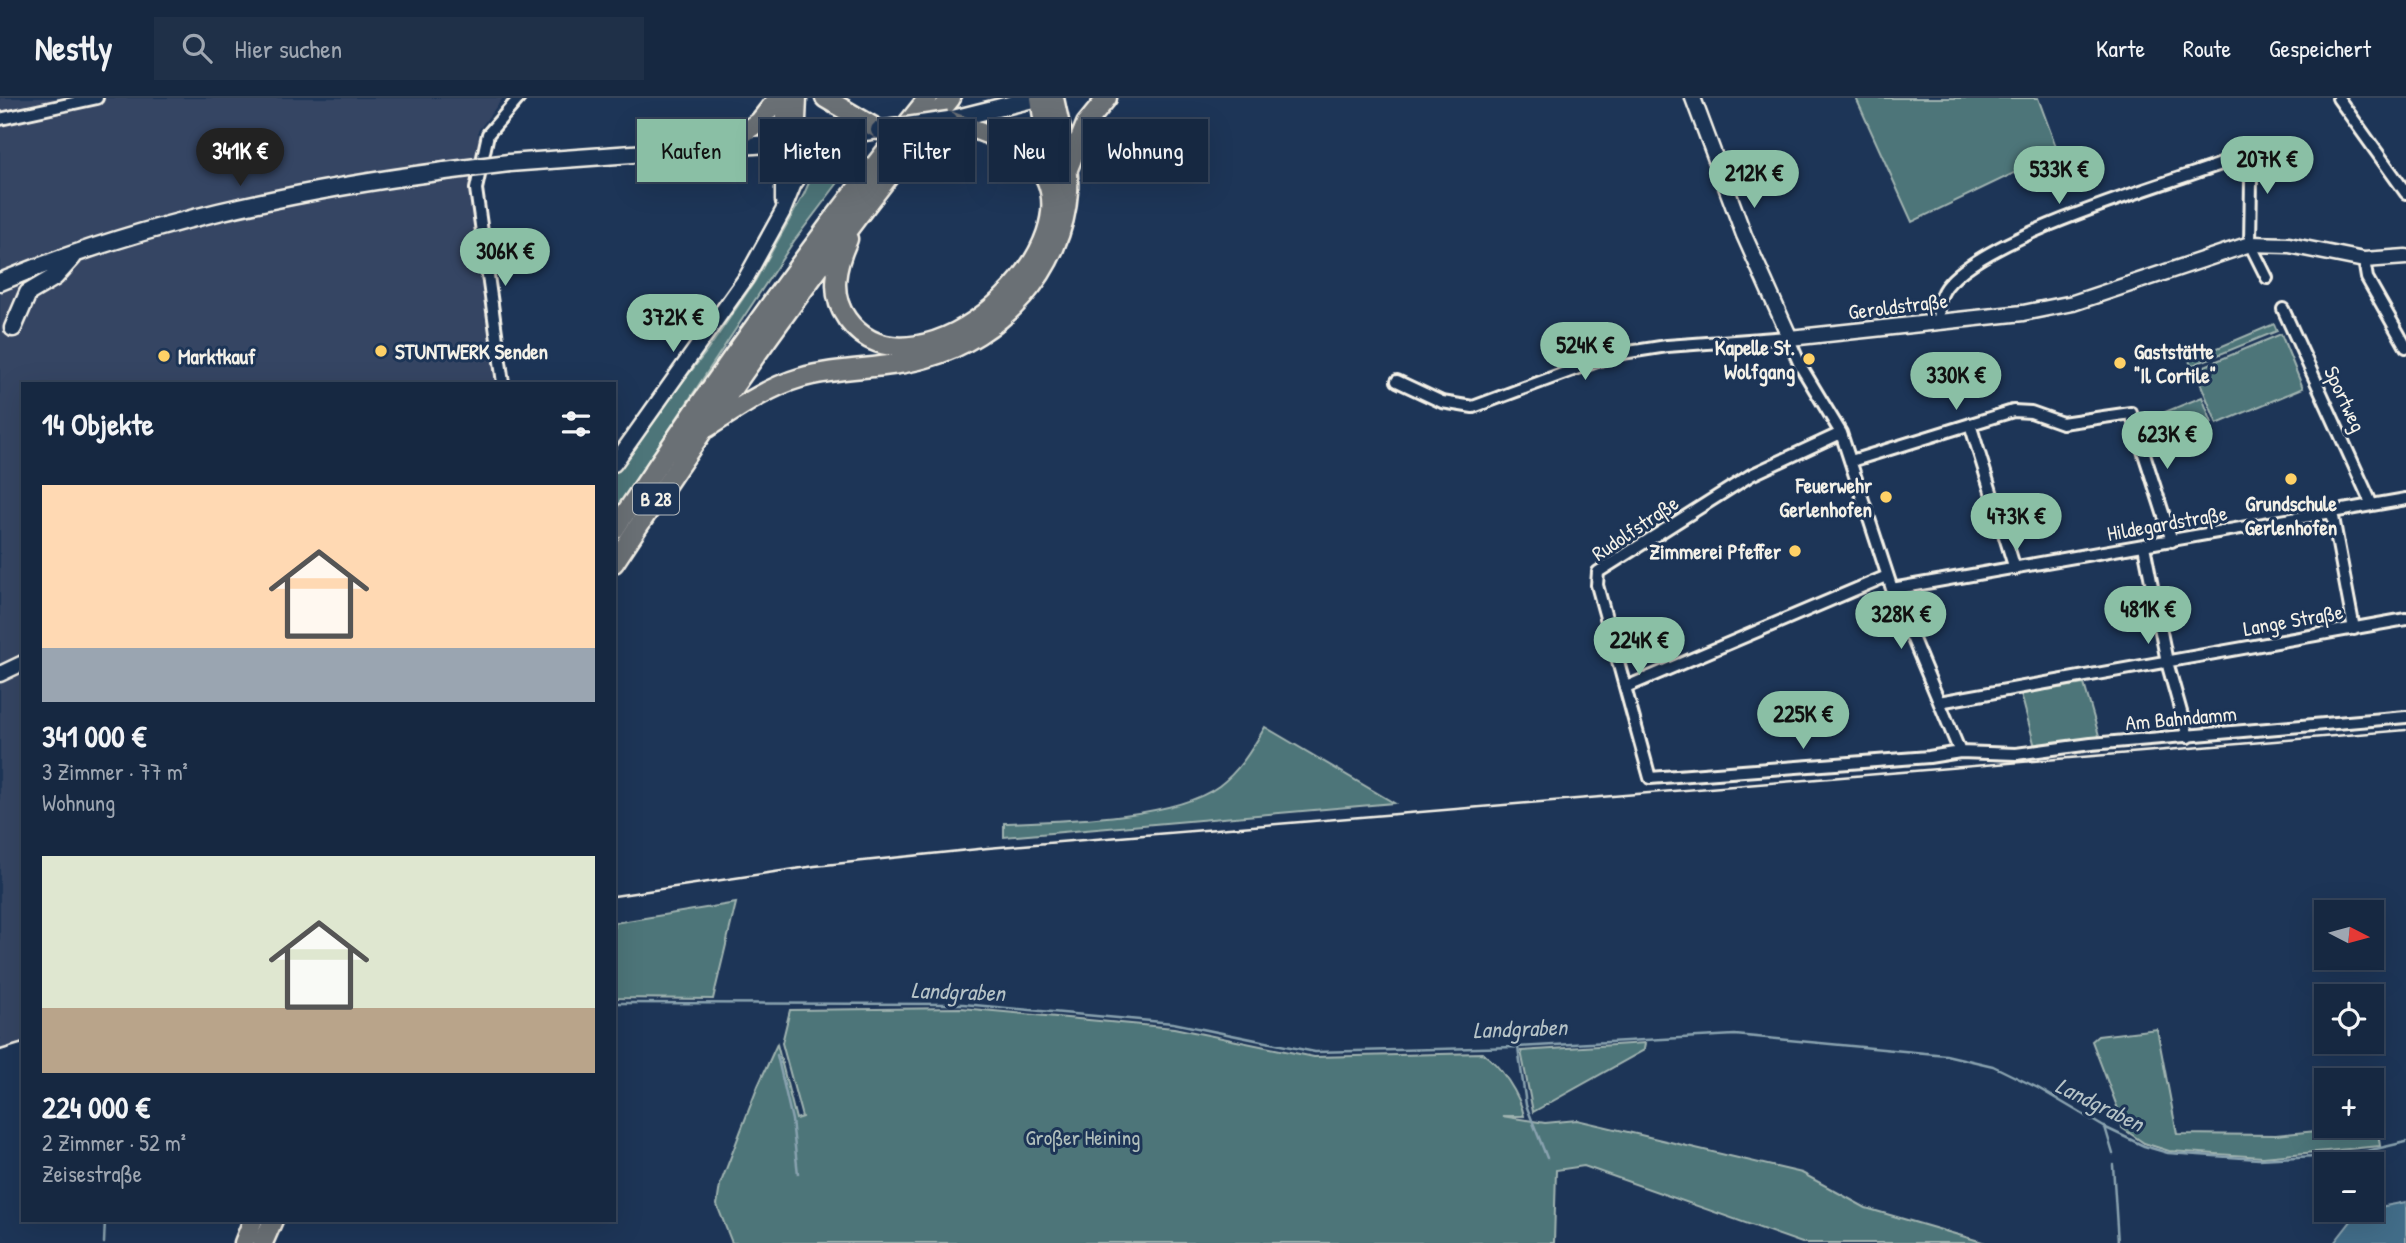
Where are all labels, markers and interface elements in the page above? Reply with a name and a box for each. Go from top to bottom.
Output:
search box [154,17,644,80]
text: Nestly [35,26,112,70]
icon: search [178,29,216,67]
text: Hier suchen [234,31,342,66]
text: Karte [2096,32,2145,64]
text: Route [2183,32,2231,64]
text: Gespeichert [2269,32,2371,64]
chip: Kaufen [637,119,746,182]
chip: Mieten [760,119,865,182]
chip: Filter [879,119,975,182]
chip: Neu [989,119,1069,182]
chip: Wohnung [1083,119,1208,182]
pin: 341K € [183,129,297,188]
text: 341K € [212,135,268,166]
pin: 207K € [2210,136,2324,196]
text: 207K € [2237,143,2297,174]
pin: 533K € [2002,146,2116,206]
pin: 212K € [1697,150,1811,210]
text: 533K € [2030,153,2088,184]
text: 212K € [1725,157,1783,188]
pin: 306K € [448,228,562,288]
text: 306K € [476,235,534,266]
street label: Geroldstraße [1847,286,1949,326]
pin: 372K € [616,294,730,354]
text: 372K € [643,301,703,332]
pin: 524K € [1528,322,1642,382]
text: 524K € [1556,329,1614,360]
place label: Kapelle St. Wolfgang [1715,333,1795,387]
place label: STUNTWERK Senden [395,337,548,366]
place label: Gaststätte "Il Cortile" [2134,337,2216,390]
place label: Marktkauf [178,342,256,371]
marker: STUNTWERK Senden [373,343,389,359]
marker: Marktkauf [156,348,172,364]
marker: Kapelle St. Wolfgang [1801,351,1817,367]
pin: 330K € [1899,352,2013,412]
marker: Gaststätte "Il Cortile" [2112,355,2128,371]
text: 330K € [1926,359,1986,390]
street label: Sportweg [2317,361,2373,437]
text: 14 Objekte [42,404,154,444]
icon: filters [557,405,595,443]
pin: 623K € [2110,412,2224,471]
text: 623K € [2138,418,2196,449]
place label: Feuerwehr Gerlenhofen [1779,471,1873,524]
marker: Grundschule Gerlenhofen [2283,471,2299,487]
road number: B 28 [633,484,679,514]
street label: Rudolfstraße [1586,488,1684,568]
marker: Feuerwehr Gerlenhofen [1878,489,1894,505]
place label: Grundschule Gerlenhofen [2245,489,2337,542]
pin: 473K € [1959,494,2073,553]
street label: Hildegardstraße [2105,498,2229,548]
text: 473K € [1987,500,2045,531]
icon: home [256,531,382,657]
place label: Zimmerei Pfeffer [1649,537,1782,566]
marker: Zimmerei Pfeffer [1787,543,1803,559]
pin: 481K € [2091,587,2205,646]
pin: 328K € [1844,592,1958,651]
text: 481K € [2120,593,2176,624]
street label: Lange Straße [2241,597,2345,643]
text: 328K € [1871,598,1931,629]
pin: 224K € [1582,618,1696,677]
text: 224K € [1610,624,1668,655]
pin: 225K € [1746,692,1860,751]
text: 225K € [1773,698,1833,729]
street label: Am Bahndamm [2124,699,2238,737]
text: 341 000 € [42,716,146,756]
text: 3 Zimmer · 77 m² [42,756,188,787]
text: Wohnung [42,787,115,818]
north arrow [2314,900,2384,970]
map controls [2314,900,2384,1222]
icon: home [256,902,382,1028]
water label: Landgraben [910,974,1007,1009]
button: locate [2314,984,2384,1054]
water label: Landgraben [1472,1011,1569,1046]
button: + [2314,1068,2384,1138]
water label: Landgraben [2050,1069,2151,1140]
text: 224 000 € [42,1087,150,1127]
park label: Großer Heining [1026,1123,1140,1152]
text: 2 Zimmer · 52 m² [42,1127,186,1158]
button: − [2314,1152,2384,1222]
text: Zeisestraße [42,1158,142,1189]

